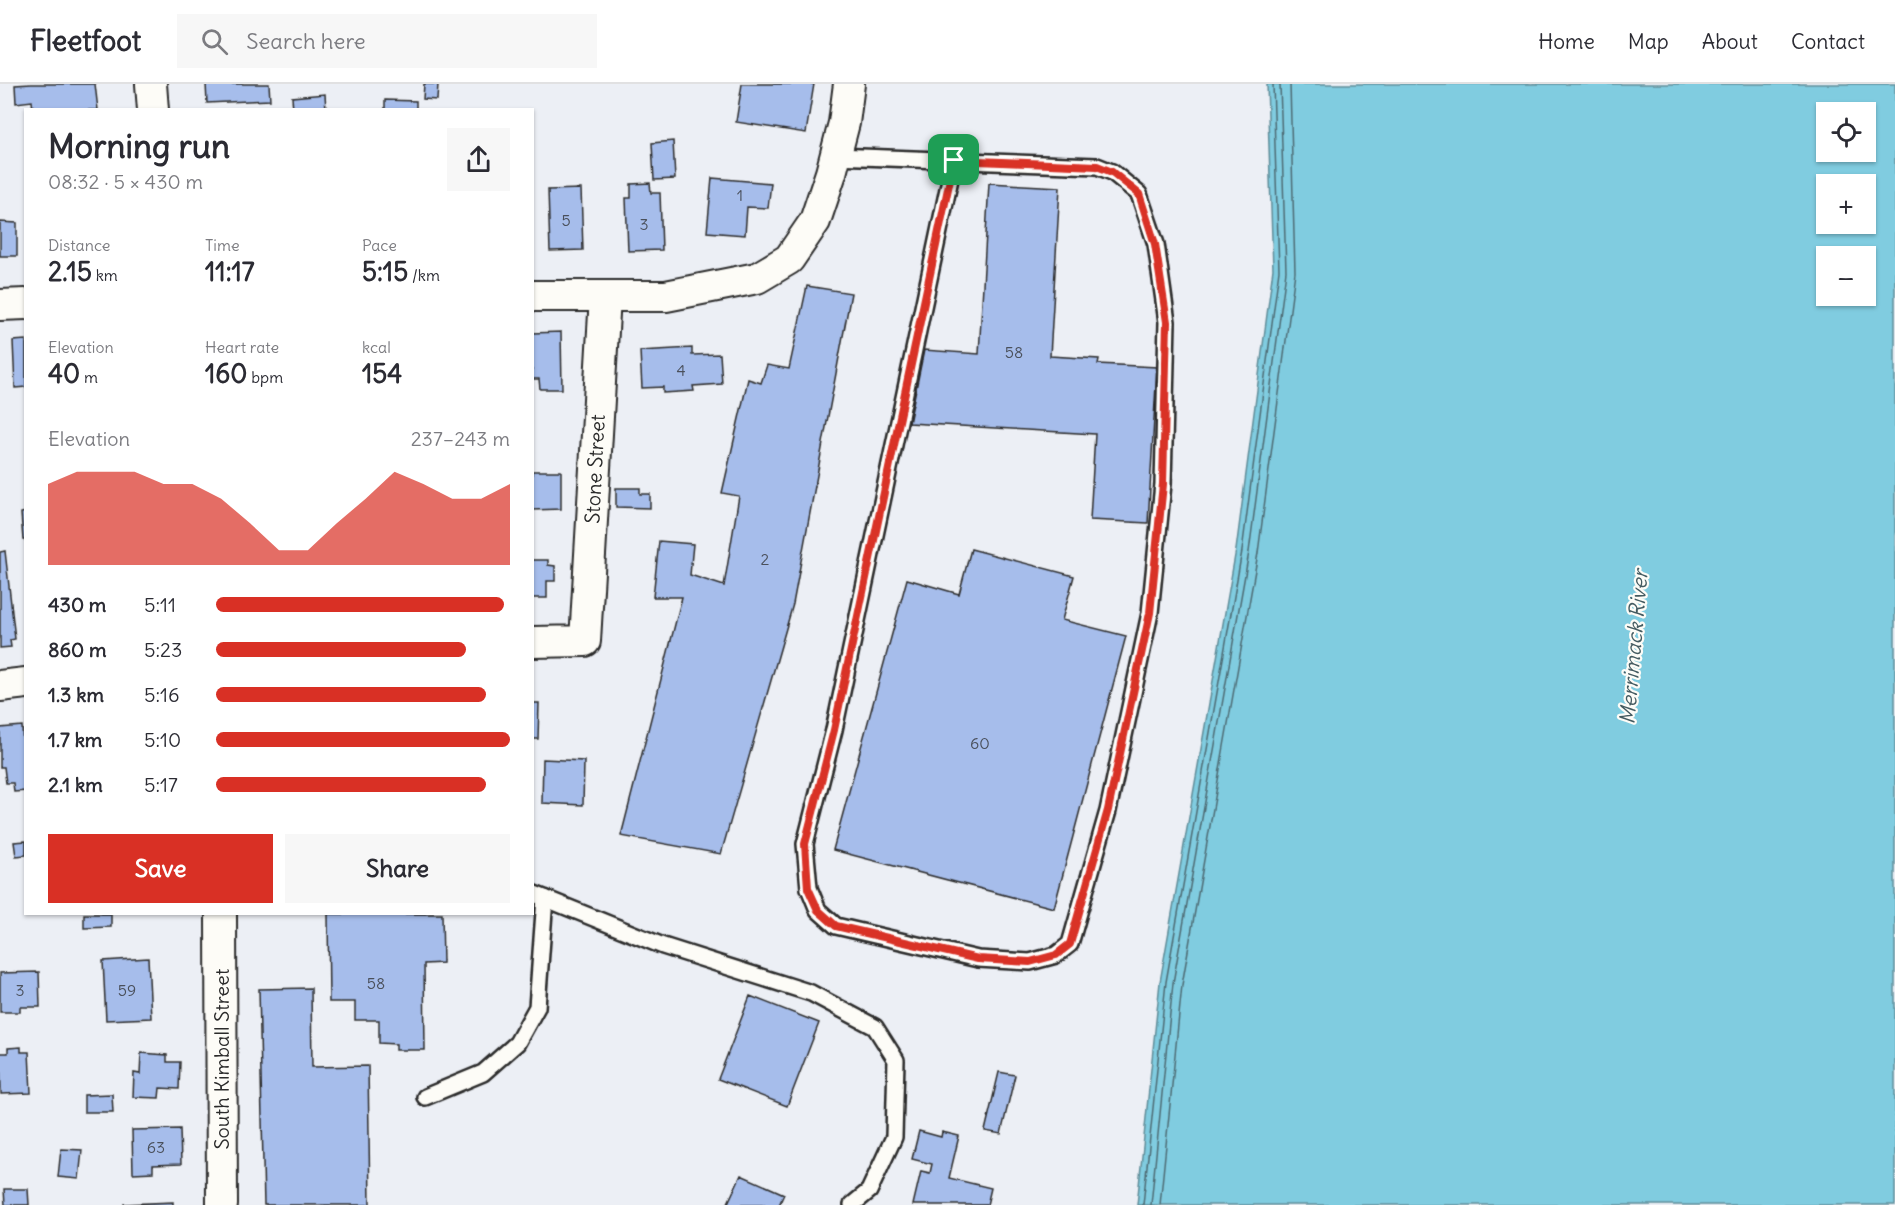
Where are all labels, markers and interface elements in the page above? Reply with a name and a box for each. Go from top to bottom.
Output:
search box [177,14,597,68]
text: Fleetfoot [30,23,141,59]
icon: search [198,25,231,58]
text: Search here [246,27,366,55]
text: Home [1538,28,1595,55]
text: Map [1628,28,1669,55]
text: About [1702,28,1758,55]
text: Contact [1791,28,1865,55]
map controls [1816,102,1876,306]
button: locate [1816,102,1876,162]
text: Morning run [48,125,230,167]
button: share [447,128,510,191]
pin [928,134,979,185]
icon: arrive [937,143,970,176]
text: 08:32 · 5 × 430 m [48,169,203,194]
button: + [1816,174,1876,234]
house number: 1 [737,185,743,205]
house number: 5 [561,210,571,230]
house number: 3 [639,214,649,234]
text: Distance [48,235,110,255]
text: Time [205,235,240,255]
text: Pace [362,235,397,255]
button: − [1816,246,1876,306]
text: 2.15 [48,255,92,288]
text: 11:17 [205,255,255,288]
text: 5:15 [362,255,408,288]
text: km [92,265,118,285]
text: /km [408,265,440,285]
text: Elevation [48,337,114,357]
text: Heart rate [205,337,279,357]
text: kcal [362,337,391,357]
house number: 58 [1005,342,1023,362]
text: 40 [48,357,80,390]
text: 160 [205,357,247,390]
text: 154 [362,357,402,390]
house number: 4 [676,360,686,380]
text: m [80,367,98,387]
text: bpm [247,367,283,387]
street label: Stone Street [579,414,610,524]
text: Elevation [48,426,130,451]
text: 237–243 m [411,426,510,451]
house number: 2 [761,549,770,569]
water label: Merrimack River [1613,566,1654,725]
text: 430 m [48,592,106,617]
text: 5:11 [144,592,176,617]
text: 860 m [48,637,107,662]
text: 5:23 [144,637,182,662]
text: 1.3 km [48,682,104,707]
text: 5:16 [144,682,180,707]
text: 1.7 km [48,727,102,752]
text: 5:10 [144,727,181,752]
house number: 60 [970,733,990,753]
text: 2.1 km [48,772,103,797]
text: 5:17 [144,772,178,797]
button: Save [48,834,273,903]
button: Share [285,834,510,903]
street label: South Kimball Street [209,968,234,1150]
house number: 58 [367,973,385,993]
house number: 3 [15,980,25,1000]
house number: 59 [118,980,136,1000]
house number: 63 [147,1137,165,1157]

